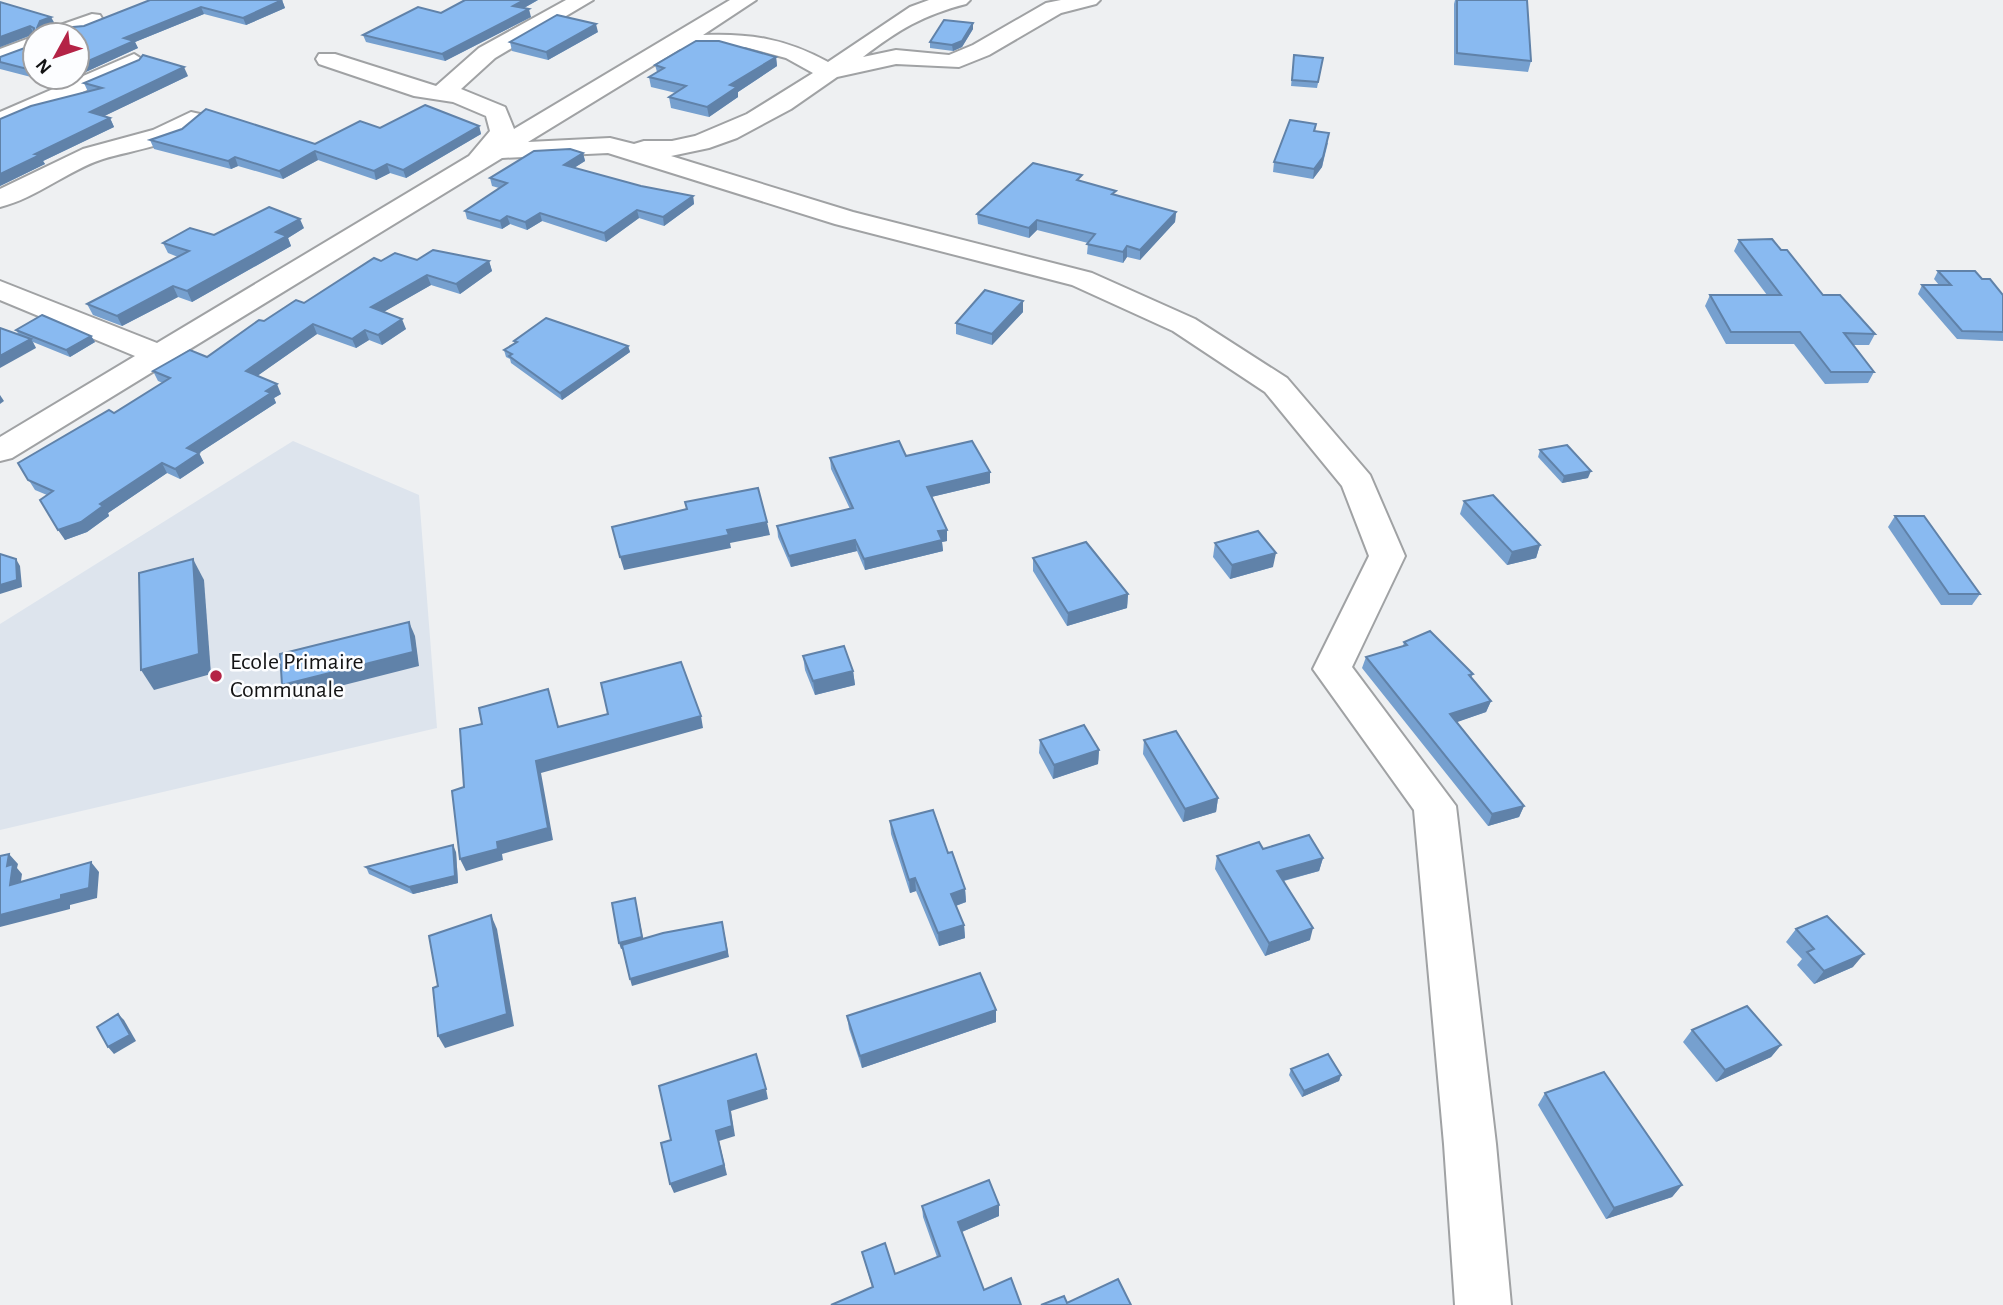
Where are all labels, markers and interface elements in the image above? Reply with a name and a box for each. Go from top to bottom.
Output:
north arrow [21,21,91,91]
text: N [33,55,56,77]
place label: Ecole Primaire Communale [230,650,364,702]
marker: Ecole Primaire Communale [208,668,224,684]

